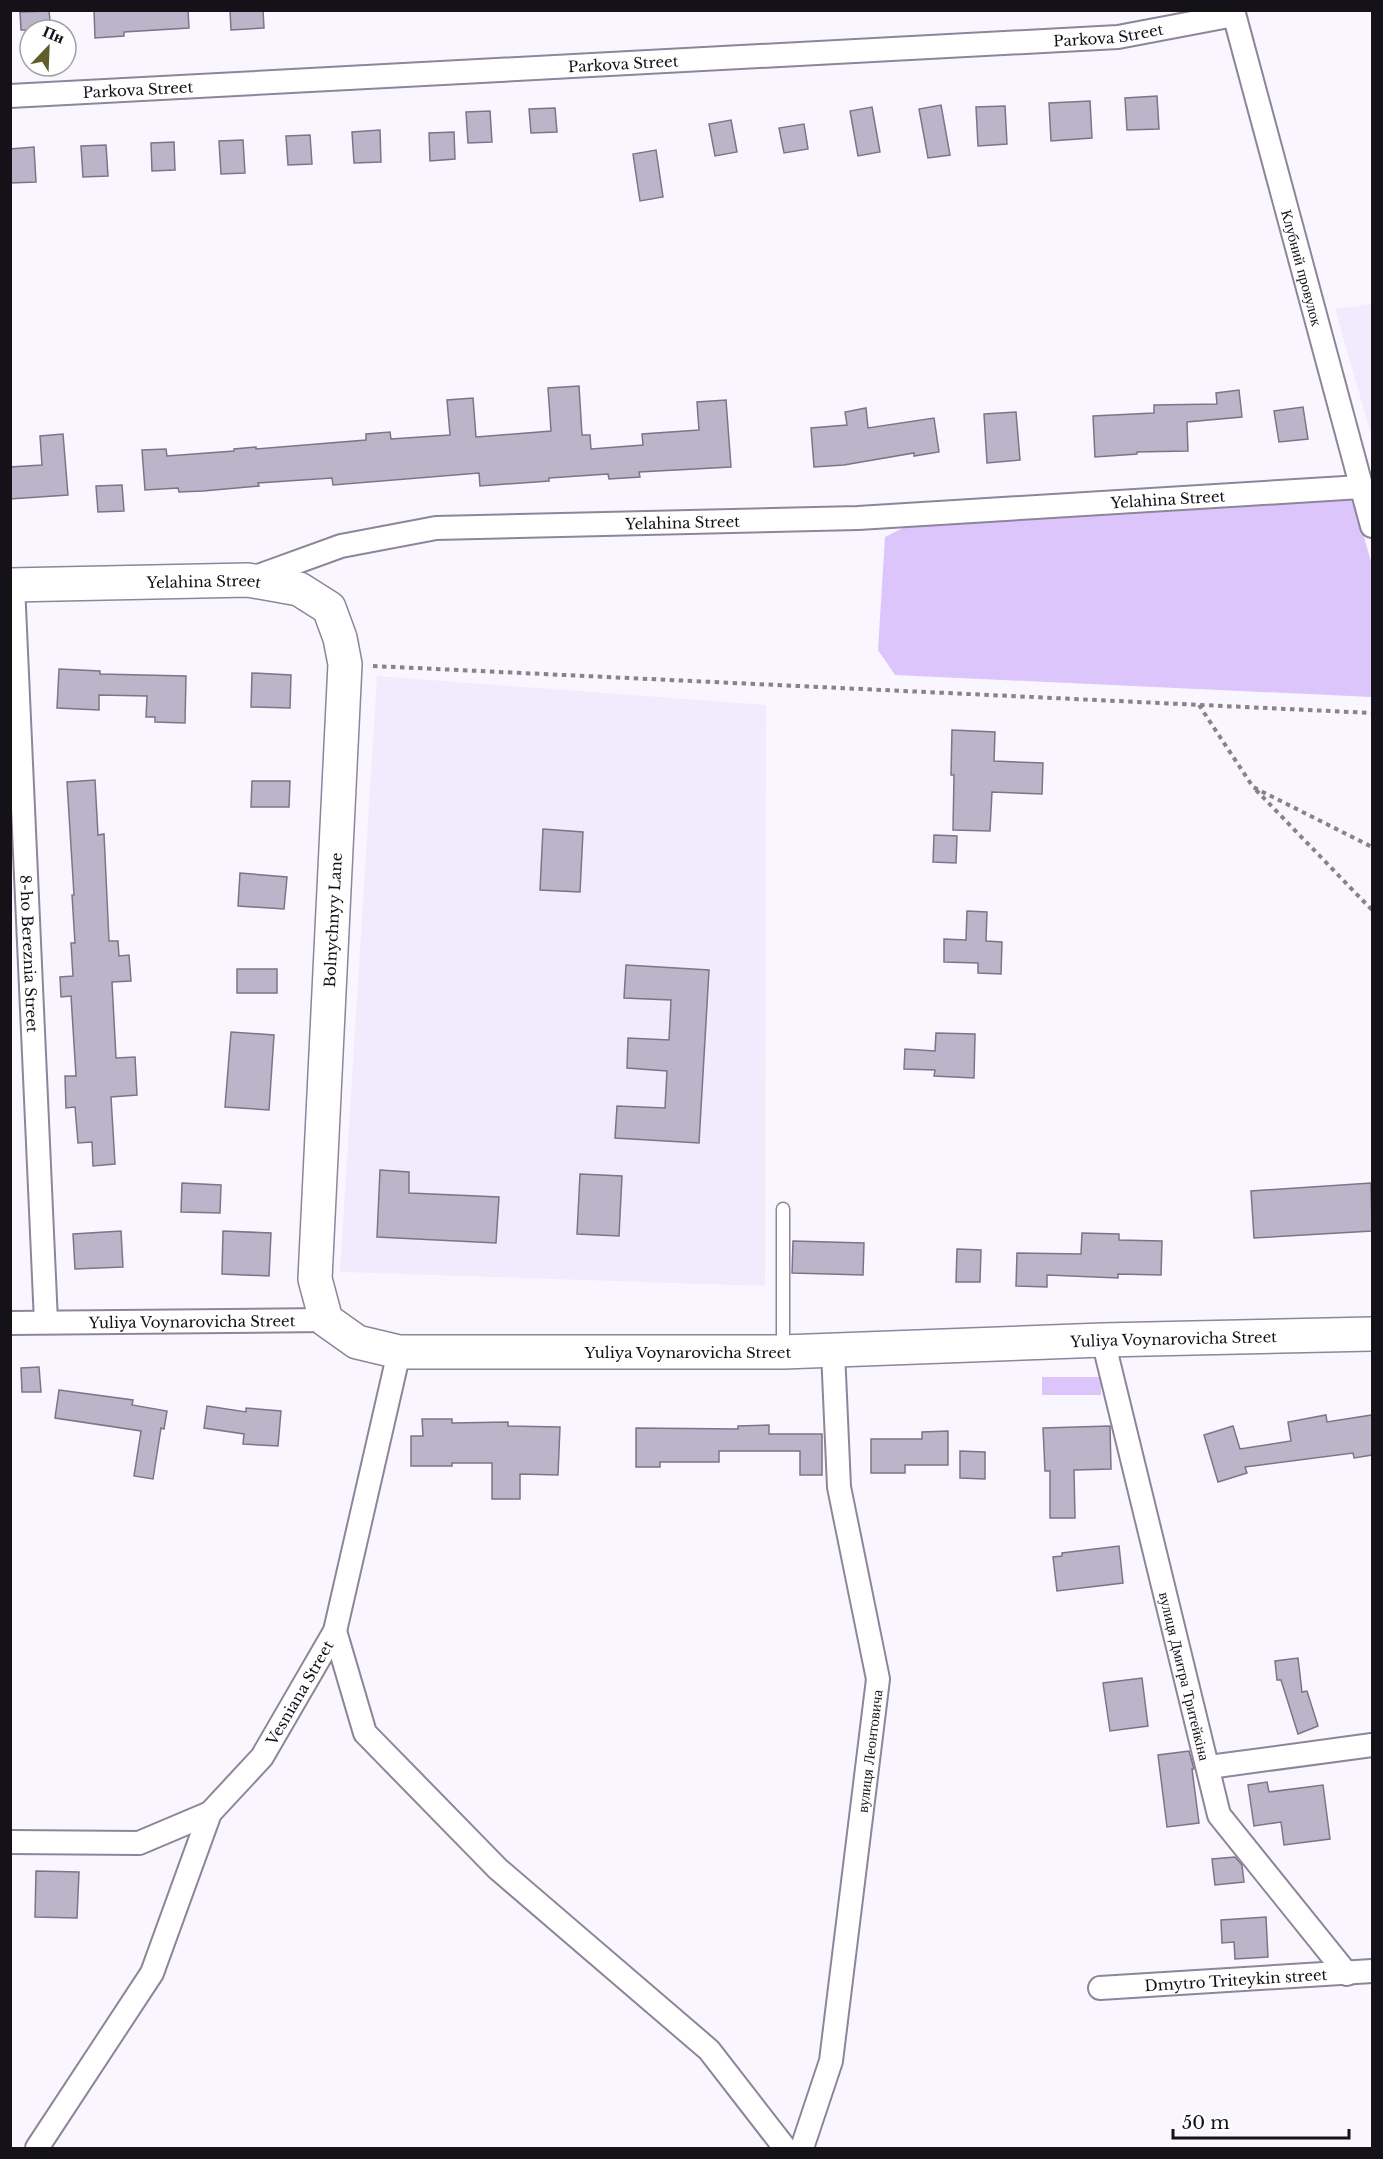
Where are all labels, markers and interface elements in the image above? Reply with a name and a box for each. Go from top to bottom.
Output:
north arrow [18,18,78,78]
street label: Parkova Street [1053,19,1165,50]
text: Пн [40,21,68,48]
street label: Parkova Street [567,51,679,76]
street label: Parkova Street [82,77,194,102]
street label: Клубний провулок [1278,208,1327,329]
street label: Yelahina Street [1109,486,1226,512]
street label: Yelahina Street [624,511,740,533]
street label: Yelahina Street [145,570,263,592]
street label: Bolnychnyy Lane [320,852,346,988]
street label: 8-ho Bereznia Street [16,874,43,1033]
street label: Yuliya Voynarovicha Street [88,1311,296,1332]
street label: Yuliya Voynarovicha Street [1069,1327,1277,1351]
street label: Yuliya Voynarovicha Street [584,1342,792,1362]
street label: вулиця Дмитра Тритейкіна [1155,1590,1215,1763]
street label: Vesniana Street [261,1637,337,1749]
street label: вулиця Леонтовича [852,1688,886,1814]
street label: Dmytro Triteykin street [1144,1964,1328,1995]
scale bar [1173,2102,1348,2140]
text: 50 m [1182,2112,1230,2134]

